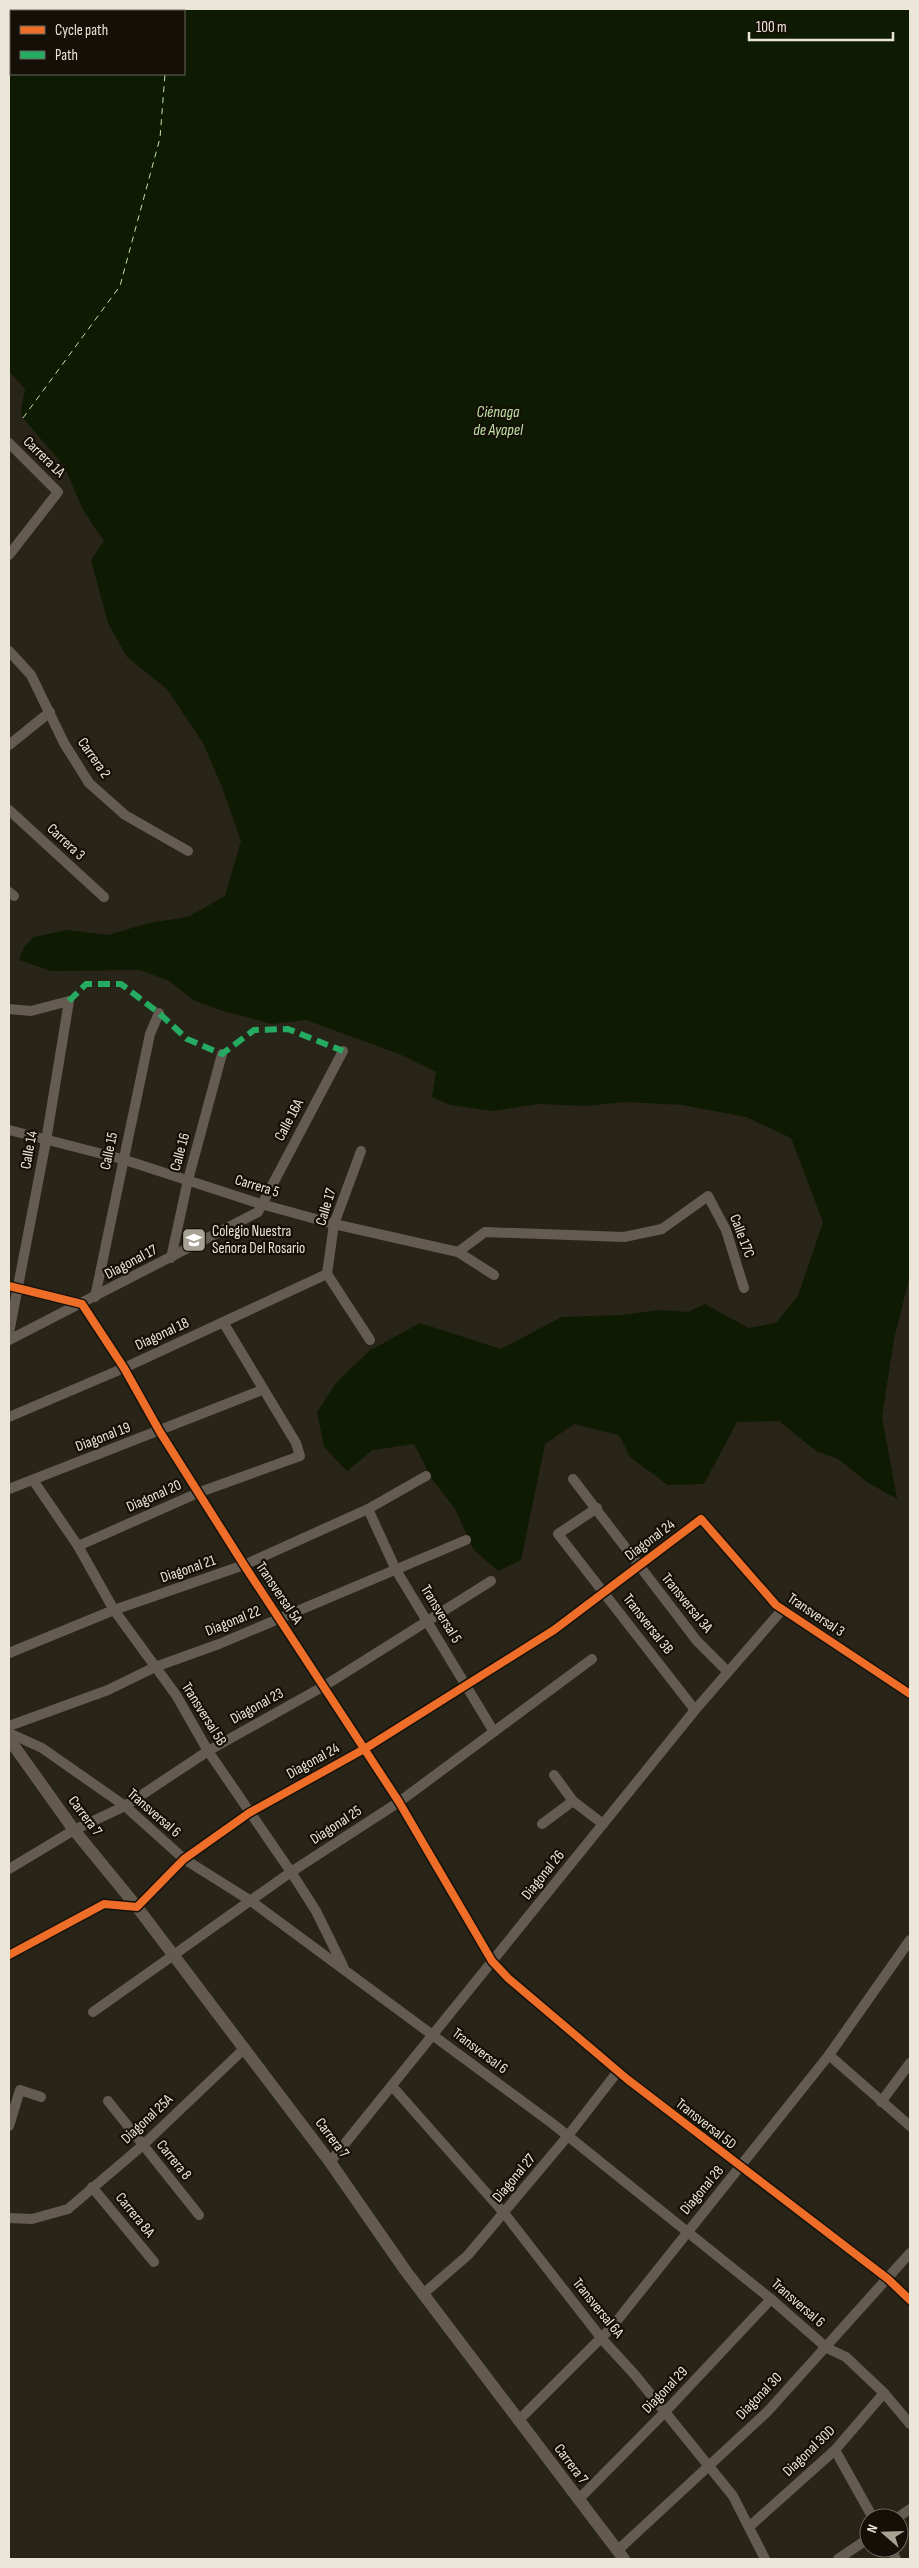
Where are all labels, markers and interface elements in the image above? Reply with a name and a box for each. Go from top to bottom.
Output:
legend [10,10,185,75]
scale bar [749,10,893,42]
text: 100 m [756,18,787,37]
text: Cycle path [55,21,108,40]
text: Path [55,46,78,65]
water label: Ciénaga de Ayapel [473,403,524,440]
street label: Carrera 1A [19,432,69,482]
street label: Carrera 2 [73,734,115,782]
street label: Carrera 3 [43,819,89,865]
street label: Calle 16A [270,1095,308,1144]
street label: Calle 14 [16,1129,42,1171]
street label: Calle 15 [96,1130,122,1172]
street label: Calle 16 [166,1131,194,1173]
street label: Carrera 5 [232,1170,282,1202]
street label: Calle 17 [311,1186,341,1228]
street label: Calle 17C [725,1212,759,1260]
place label: Colegio Nuestra Señora Del Rosario [212,1222,305,1258]
school or university icon: Colegio Nuestra Señora Del Rosario [181,1227,207,1253]
street label: Diagonal 17 [102,1240,160,1284]
street label: Diagonal 18 [132,1313,192,1355]
street label: Diagonal 19 [73,1418,133,1456]
street label: Diagonal 20 [123,1475,185,1517]
street label: Diagonal 24 [621,1515,679,1565]
street label: Diagonal 21 [158,1551,219,1587]
street label: Transversal 5A [251,1558,307,1628]
street label: Transversal 3A [657,1569,717,1637]
street label: Transversal 5 [416,1581,466,1647]
street label: Transversal 3 [784,1589,848,1641]
street label: Transversal 3B [618,1590,678,1658]
street label: Diagonal 22 [203,1601,263,1641]
street label: Transversal 5B [177,1679,231,1750]
street label: Diagonal 23 [227,1684,287,1728]
street label: Diagonal 24 [283,1739,343,1783]
street label: Transversal 6 [123,1784,185,1842]
street label: Carrera 7 [64,1792,106,1840]
street label: Diagonal 25 [307,1801,365,1849]
street label: Diagonal 26 [517,1846,569,1904]
street label: Transversal 6 [448,2024,512,2078]
street label: Diagonal 25A [117,2090,177,2148]
street label: Transversal 5D [672,2094,740,2154]
street label: Carrera 7 [311,2114,353,2162]
street label: Carrera 8 [152,2136,196,2184]
street label: Diagonal 27 [488,2150,540,2206]
street label: Diagonal 28 [676,2162,728,2218]
street label: Carrera 8A [111,2189,159,2242]
street label: Transversal 6A [568,2274,628,2342]
street label: Transversal 6 [767,2274,829,2332]
street label: Diagonal 29 [638,2362,692,2418]
street label: Diagonal 30 [732,2368,786,2424]
street label: Diagonal 30D [779,2421,839,2481]
street label: Carrera 7 [550,2440,592,2488]
north arrow [859,2508,909,2558]
text: N [863,2522,882,2535]

